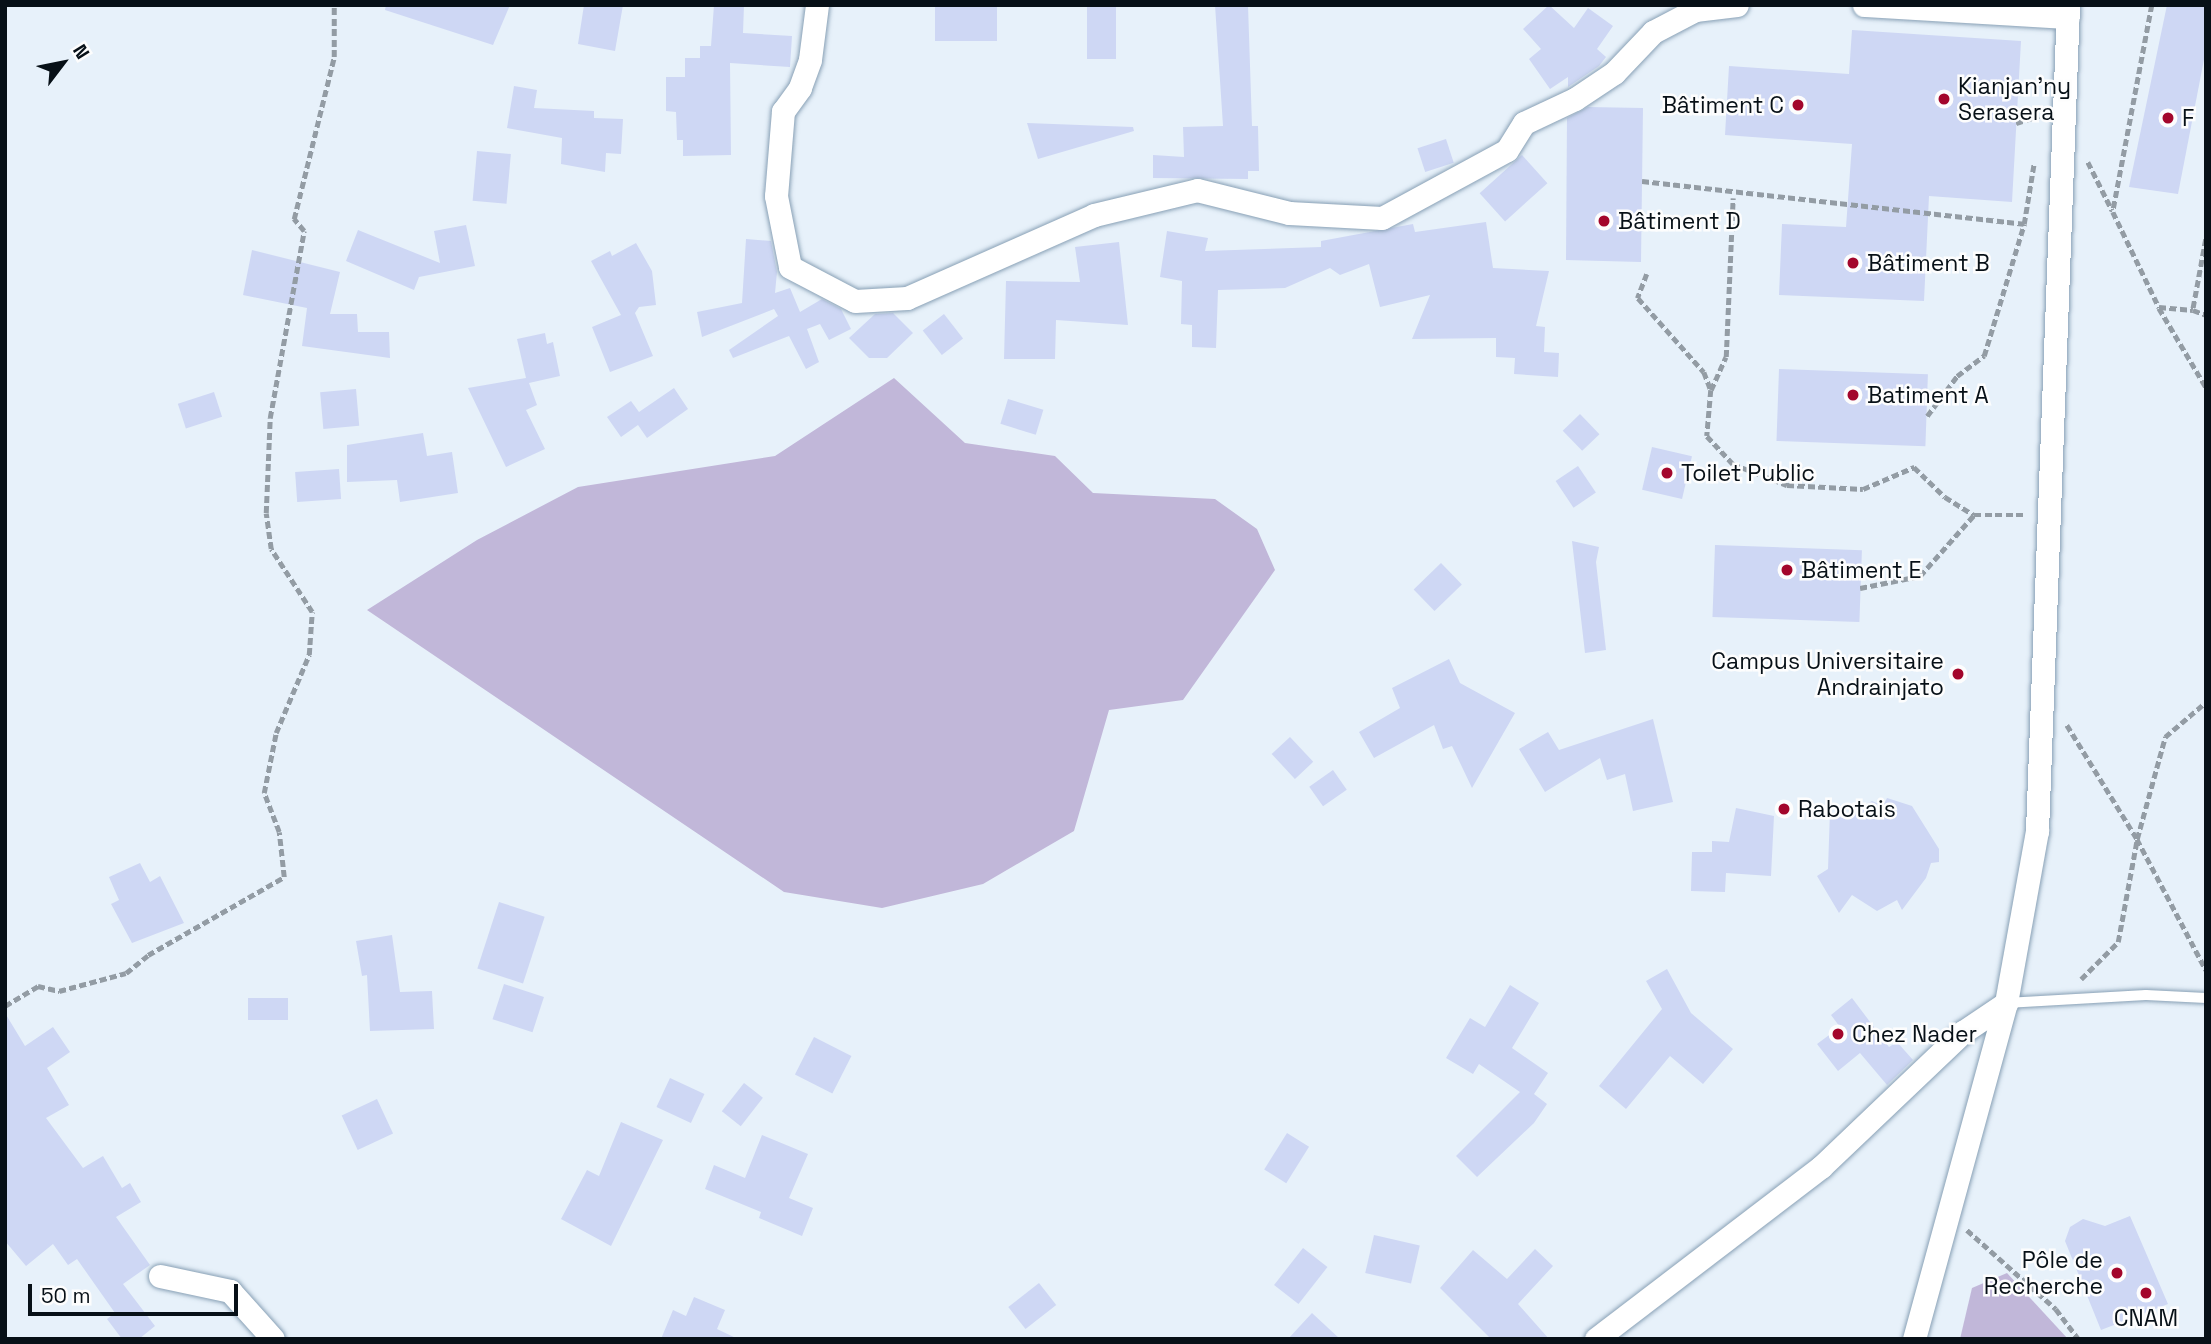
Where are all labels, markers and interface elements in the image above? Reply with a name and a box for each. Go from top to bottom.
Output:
north arrow [28,28,98,98]
text: N [67,40,95,64]
place label: Kianjan'ny Serasera [1958,72,2071,126]
place label: Bâtiment C [1662,91,1784,119]
marker: Kianjan'ny Serasera [1936,91,1952,107]
marker: Bâtiment C [1790,97,1806,113]
place label: F [2182,104,2194,132]
marker: F [2160,110,2176,126]
place label: Bâtiment D [1618,207,1741,235]
marker: Bâtiment D [1596,213,1612,229]
place label: Bâtiment B [1867,249,1990,277]
marker: Bâtiment B [1845,255,1861,271]
place label: Batiment A [1867,381,1989,409]
marker: Batiment A [1845,387,1861,403]
place label: Toilet Public [1681,459,1815,487]
marker: Toilet Public [1659,465,1675,481]
place label: Bâtiment E [1801,556,1922,584]
marker: Bâtiment E [1779,562,1795,578]
place label: Campus Universitaire Andrainjato [1711,647,1944,701]
marker: Campus Universitaire Andrainjato [1950,666,1966,682]
place label: Rabotais [1798,795,1896,823]
marker: Rabotais [1776,801,1792,817]
place label: Chez Nader [1852,1020,1977,1048]
marker: Chez Nader [1830,1026,1846,1042]
place label: Pôle de Recherche [1984,1246,2103,1300]
marker: Pôle de Recherche [2109,1265,2125,1281]
scale bar [32,1270,242,1314]
text: 50 m [41,1282,91,1309]
marker: CNAM [2138,1285,2154,1301]
place label: CNAM [2114,1304,2178,1332]

